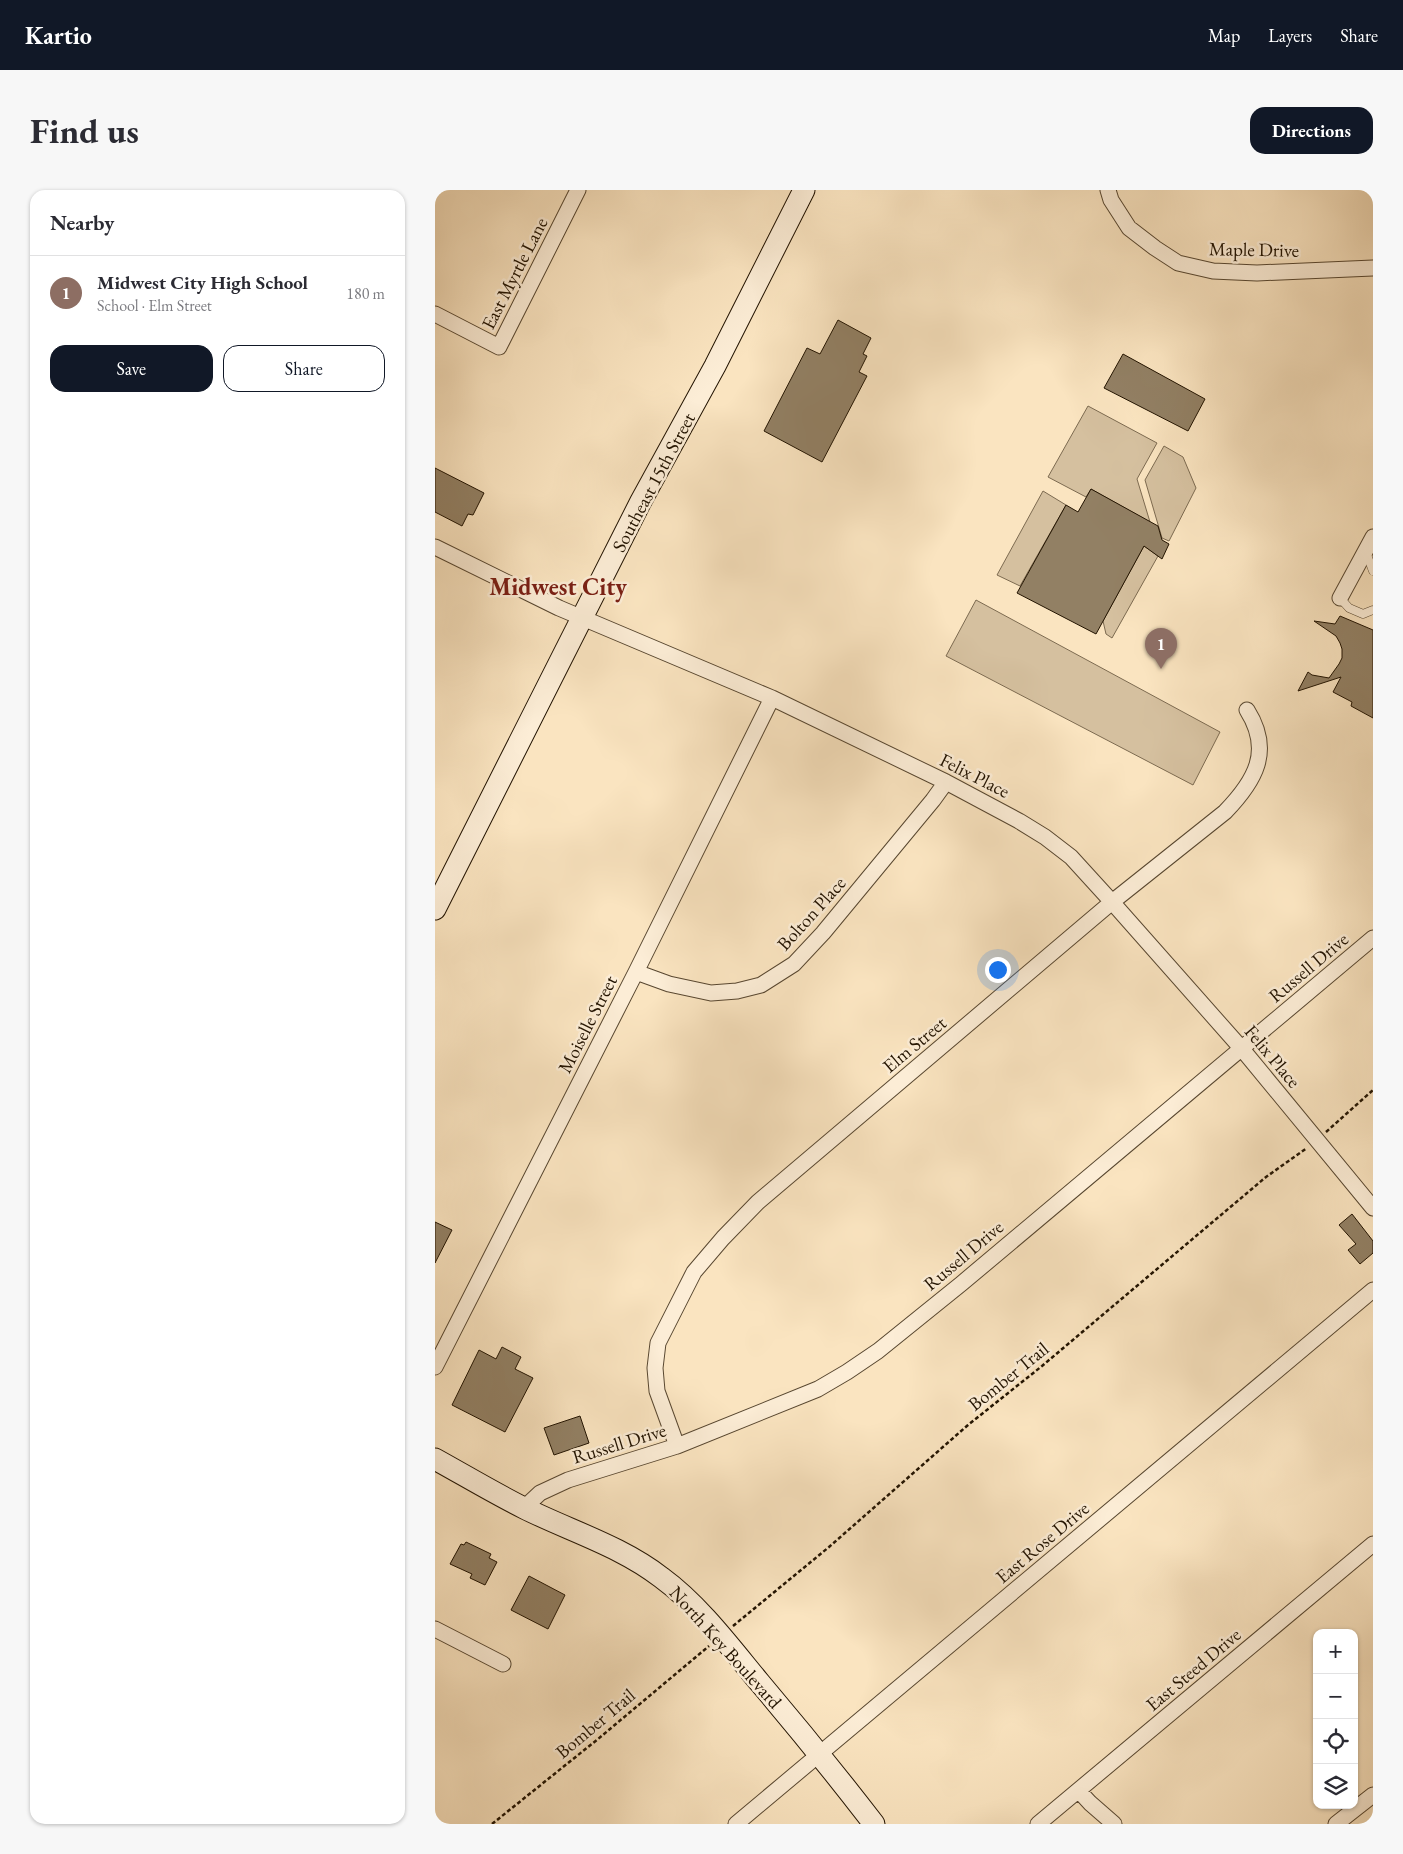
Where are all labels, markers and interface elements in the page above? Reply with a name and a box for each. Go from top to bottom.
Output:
text: Kartio [25,20,92,51]
text: Map [1208,24,1240,47]
text: Layers [1268,24,1312,47]
text: Share [1340,24,1378,47]
button: Directions [1250,107,1373,154]
text: Find us [30,108,139,153]
text: Nearby [50,209,114,236]
street label: East Myrtle Lane [475,213,553,334]
street label: Maple Drive [1209,236,1299,263]
text: Midwest City High School [97,270,308,295]
text: 1 [62,283,70,304]
text: 180 m [346,283,385,304]
text: School · Elm Street [97,295,212,316]
button: Save [50,345,213,392]
button: Share [223,345,385,392]
street label: Southeast 15th Street [606,408,701,556]
district label: Midwest City [489,571,627,603]
pin: 1 [1145,628,1177,669]
street label: Felix Place [936,747,1014,804]
street label: Bolton Place [771,871,851,956]
street label: Russell Drive [1263,927,1353,1008]
your location [985,957,1011,983]
street label: Moiselle Street [552,971,623,1077]
street label: Elm Street [877,1010,951,1078]
street label: Felix Place [1239,1020,1306,1093]
street label: Russell Drive [918,1215,1008,1296]
street label: Bomber Trail [963,1336,1054,1417]
street label: Russell Drive [569,1417,669,1470]
street label: East Rose Drive [990,1496,1094,1589]
street label: North Key Boulevard [664,1581,788,1714]
street label: East Steed Drive [1140,1622,1246,1717]
map controls [1313,1629,1358,1809]
button: + [1313,1629,1358,1674]
button: − [1313,1674,1358,1719]
street label: Bomber Trail [550,1682,641,1764]
button: locate [1313,1719,1358,1764]
button: layers [1313,1764,1358,1809]

